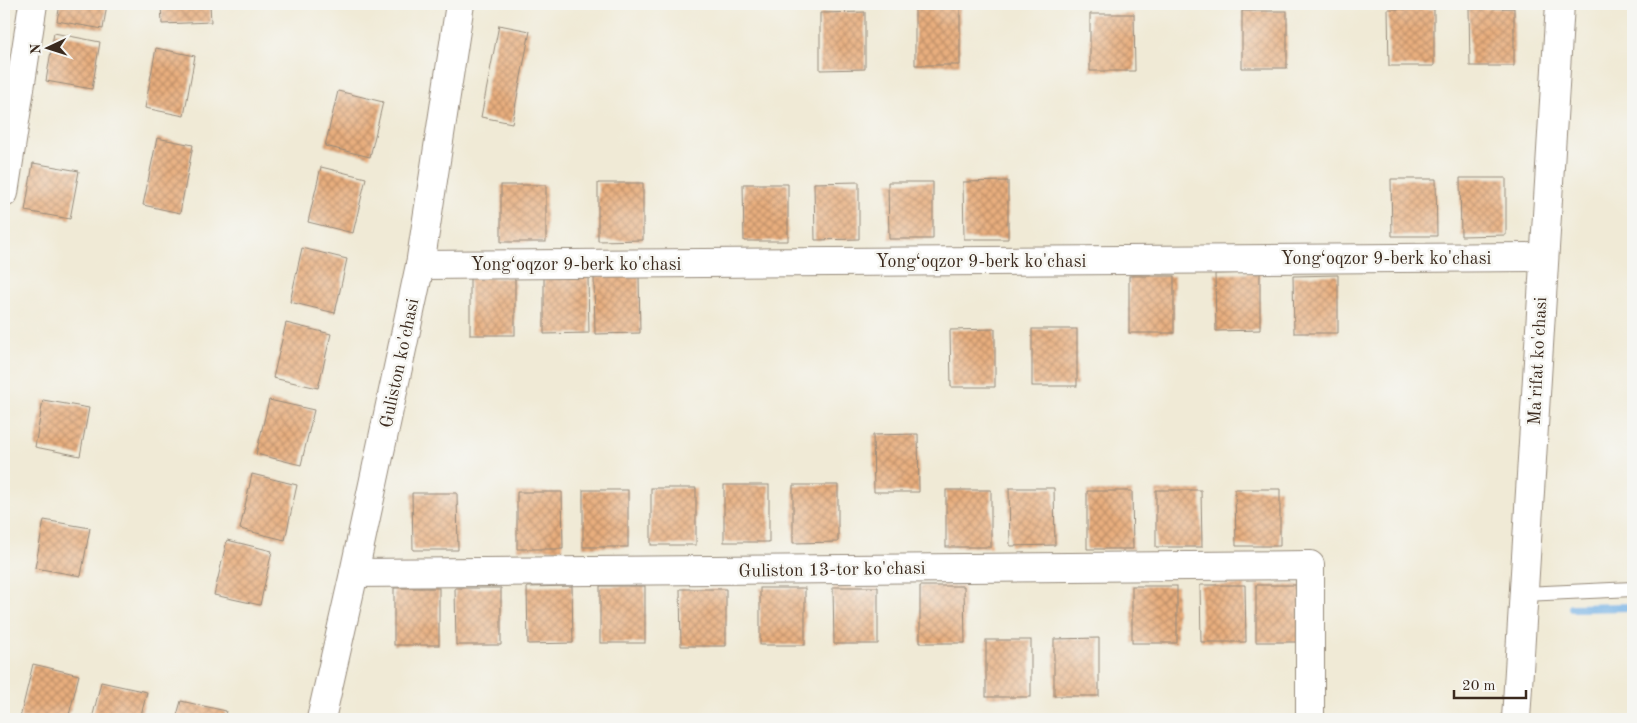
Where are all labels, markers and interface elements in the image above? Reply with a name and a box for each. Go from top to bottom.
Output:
north arrow [22,22,72,72]
text: N [29,43,43,55]
street label: Yong‘oqzor 9-berk ko'chasi [1281,250,1491,268]
street label: Yong‘oqzor 9-berk ko'chasi [876,253,1086,271]
street label: Yong‘oqzor 9-berk ko'chasi [471,256,681,274]
street label: Ma'rifat ko'chasi [1526,296,1550,426]
street label: Guliston ko'chasi [377,297,423,430]
street label: Guliston 13-tor ko'chasi [738,559,926,581]
scale bar [1454,668,1527,700]
text: 20 m [1462,679,1496,694]

